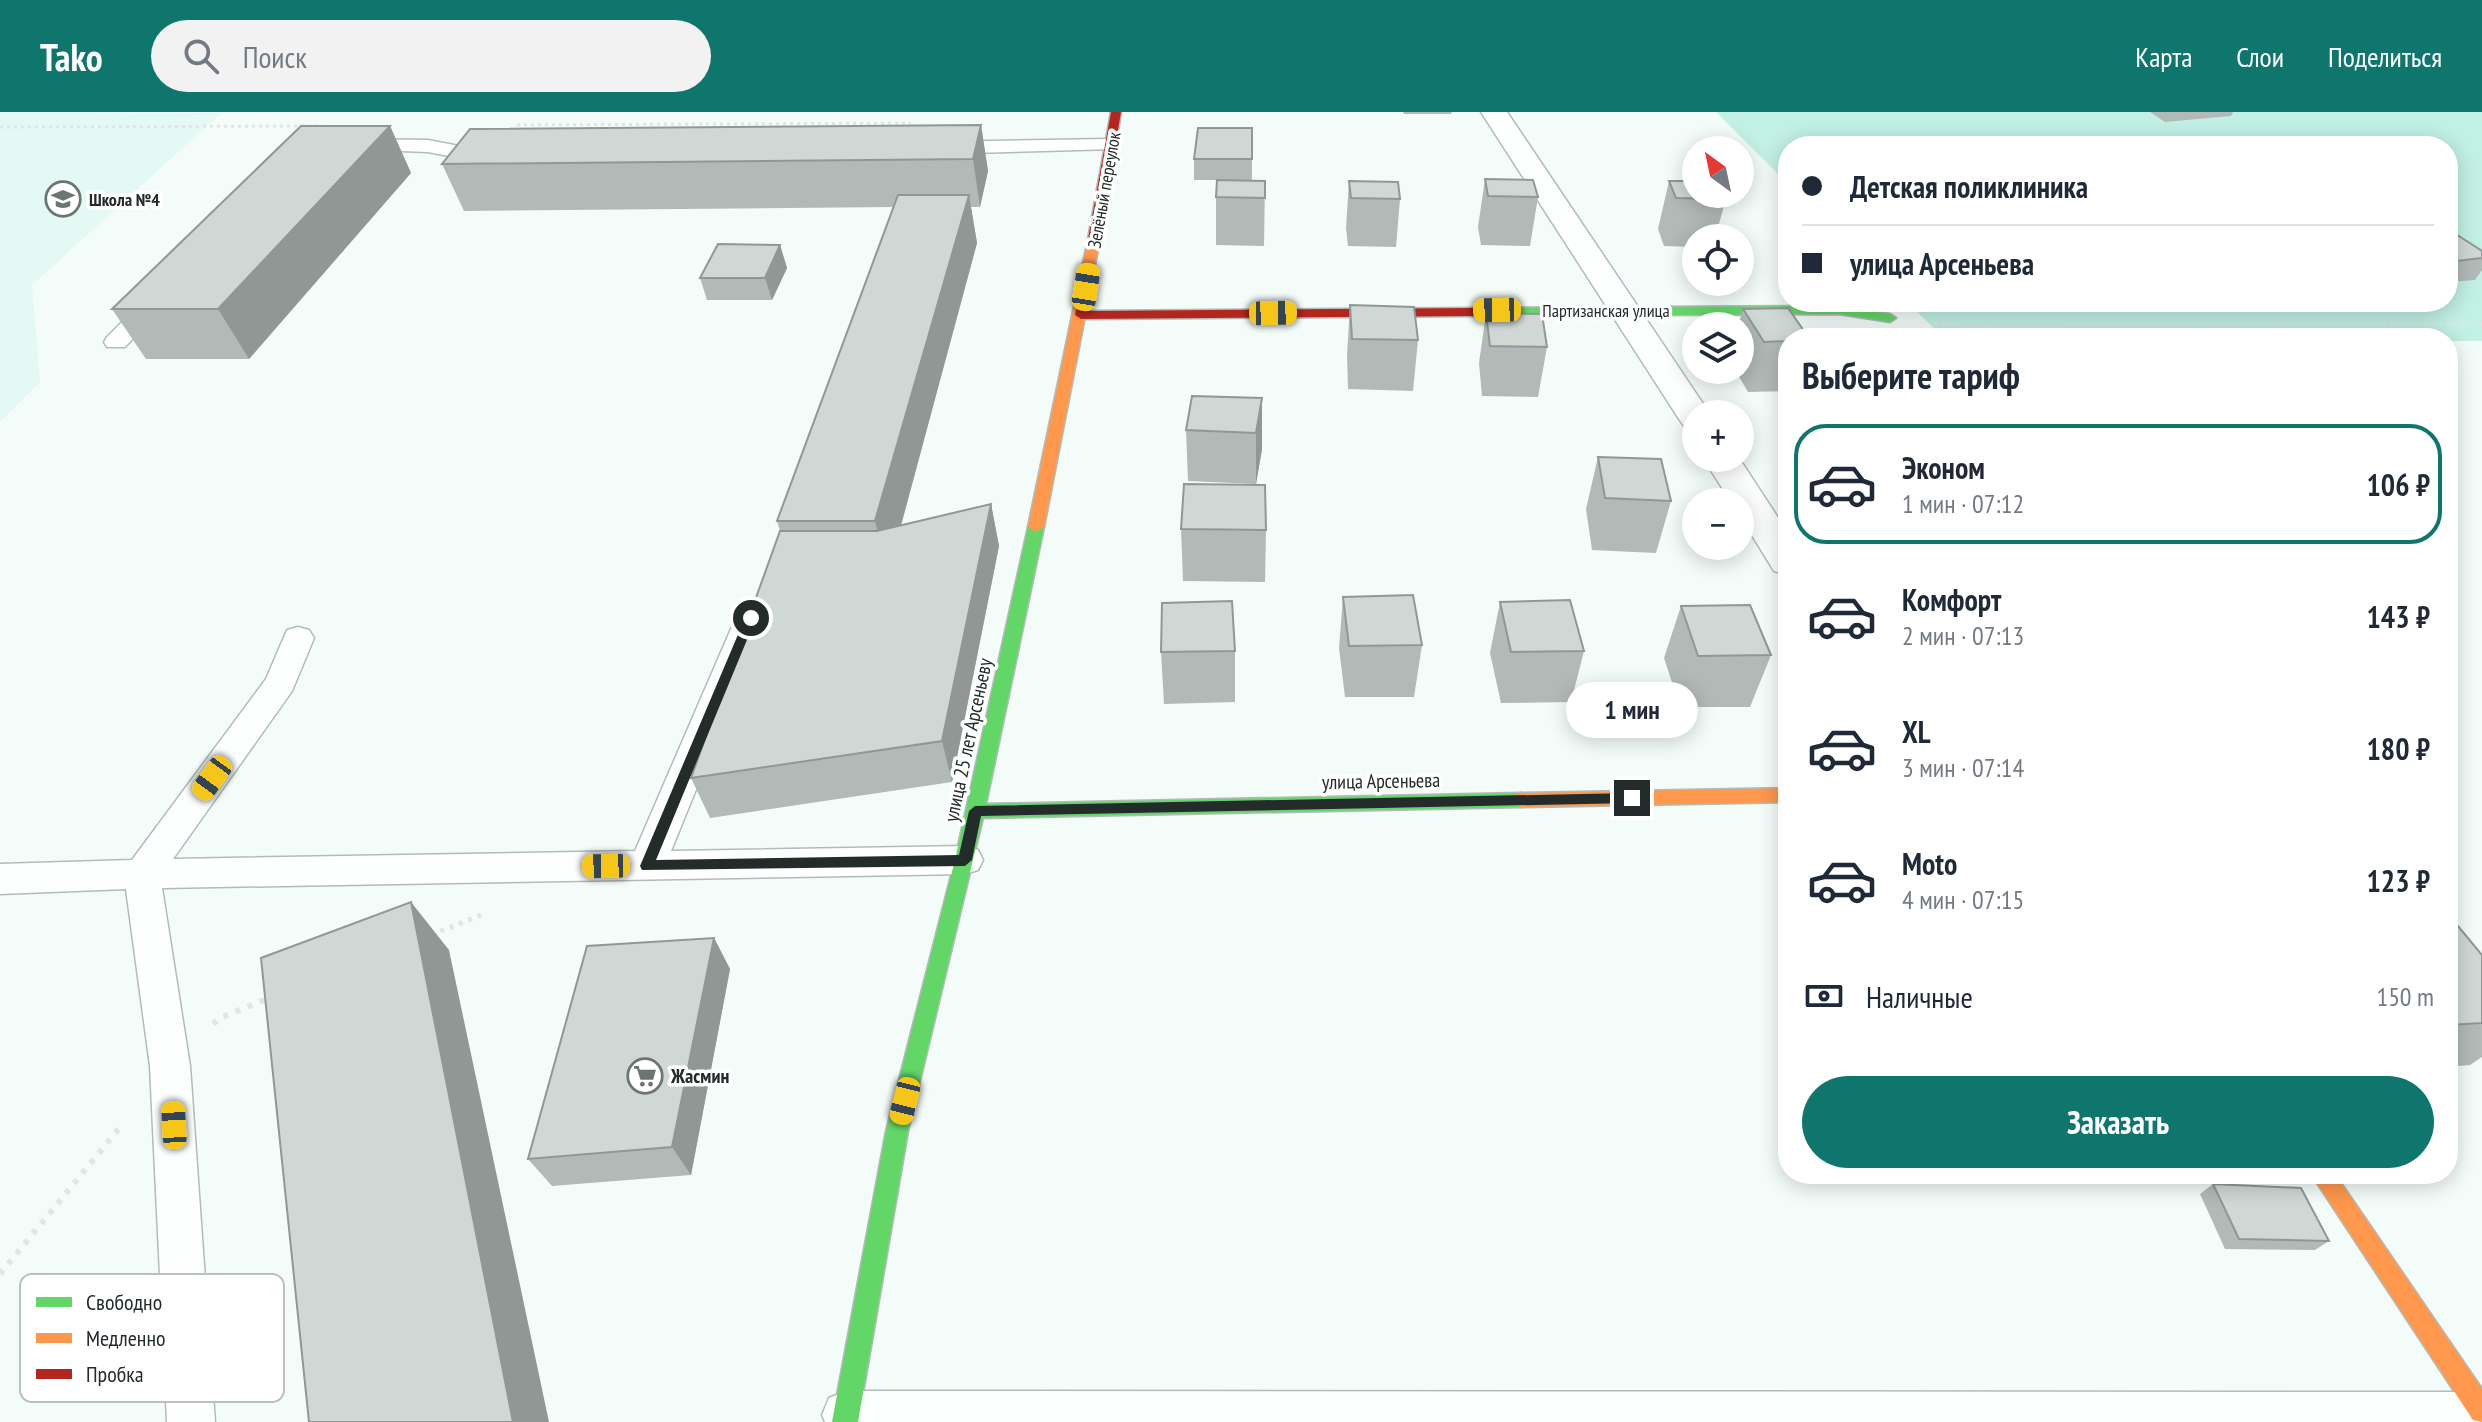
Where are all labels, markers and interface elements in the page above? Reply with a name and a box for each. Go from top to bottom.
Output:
search box [151,20,711,92]
text: Tako [40,32,103,81]
icon: search [179,34,223,78]
text: Поиск [243,37,307,76]
text: Карта [2135,38,2192,75]
text: Слои [2236,38,2284,75]
text: Поделиться [2328,38,2442,75]
street label: Зелёный переулок [1082,130,1126,250]
north arrow [1682,136,1754,208]
map controls [1682,136,1754,560]
text: Детская поликлиника [1850,167,2088,206]
school or university icon: Школа №4 [44,180,82,218]
place label: Школа №4 [89,188,160,211]
button: locate [1682,224,1754,296]
text: улица Арсеньева [1850,244,2034,283]
car [1070,261,1102,313]
car [1473,298,1521,322]
street label: Партизанская улица [1542,299,1670,322]
car [1249,301,1297,325]
button: layers [1682,312,1754,384]
text: Выберите тариф [1802,352,2020,399]
button: + [1682,400,1754,472]
icon: car [1806,448,1878,520]
text: Эконом [1902,448,1985,487]
text: 106 ₽ [2366,465,2430,504]
text: 1 мин · 07:12 [1902,487,2024,520]
button: − [1682,488,1754,560]
icon: car [1806,580,1878,652]
text: Комфорт [1902,580,2001,619]
text: 143 ₽ [2366,597,2430,636]
route start [733,600,769,636]
text: 2 мин · 07:13 [1902,619,2024,652]
street label: улица 25 лет Арсеньеву [938,655,998,824]
callout: 1 мин [1566,682,1698,738]
text: 1 мин [1604,693,1660,726]
icon: car [1806,712,1878,784]
text: XL [1902,712,1931,751]
text: 180 ₽ [2366,729,2430,768]
text: 3 мин · 07:14 [1902,751,2024,784]
car [188,752,236,804]
street label: улица Арсеньева [1322,767,1440,795]
route end [1614,780,1650,816]
icon: car [1806,844,1878,916]
text: Moto [1902,844,1957,883]
car [582,854,630,878]
text: 123 ₽ [2366,861,2430,900]
text: 4 мин · 07:15 [1902,883,2024,916]
icon: cash [1802,974,1846,1018]
text: Наличные [1866,977,1973,1016]
text: 150 m [2376,980,2434,1013]
supermarket icon: Жасмин [626,1057,664,1095]
place label: Жасмин [670,1063,729,1089]
car [888,1075,922,1127]
button: Заказать [1802,1076,2434,1168]
car [161,1100,187,1150]
legend [20,1274,284,1402]
text: Свободно [86,1288,162,1316]
text: Медленно [86,1324,165,1352]
text: Пробка [86,1360,143,1388]

